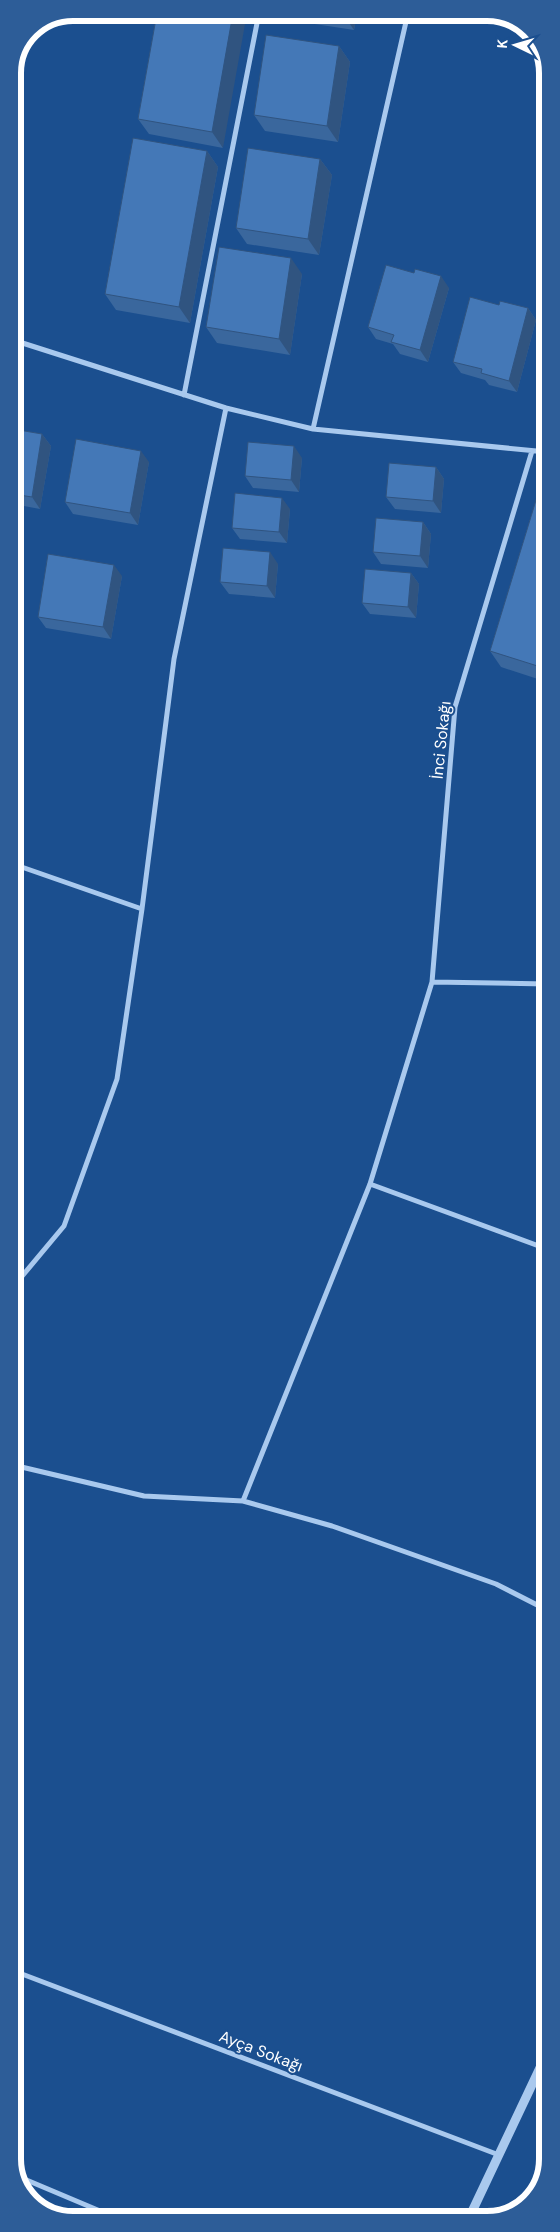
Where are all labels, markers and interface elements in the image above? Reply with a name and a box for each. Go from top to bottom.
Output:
north arrow [490,20,540,70]
text: K [493,39,511,49]
street label: İnci Sokağı [426,700,456,780]
street label: Ayça Sokağı [216,2025,306,2077]

